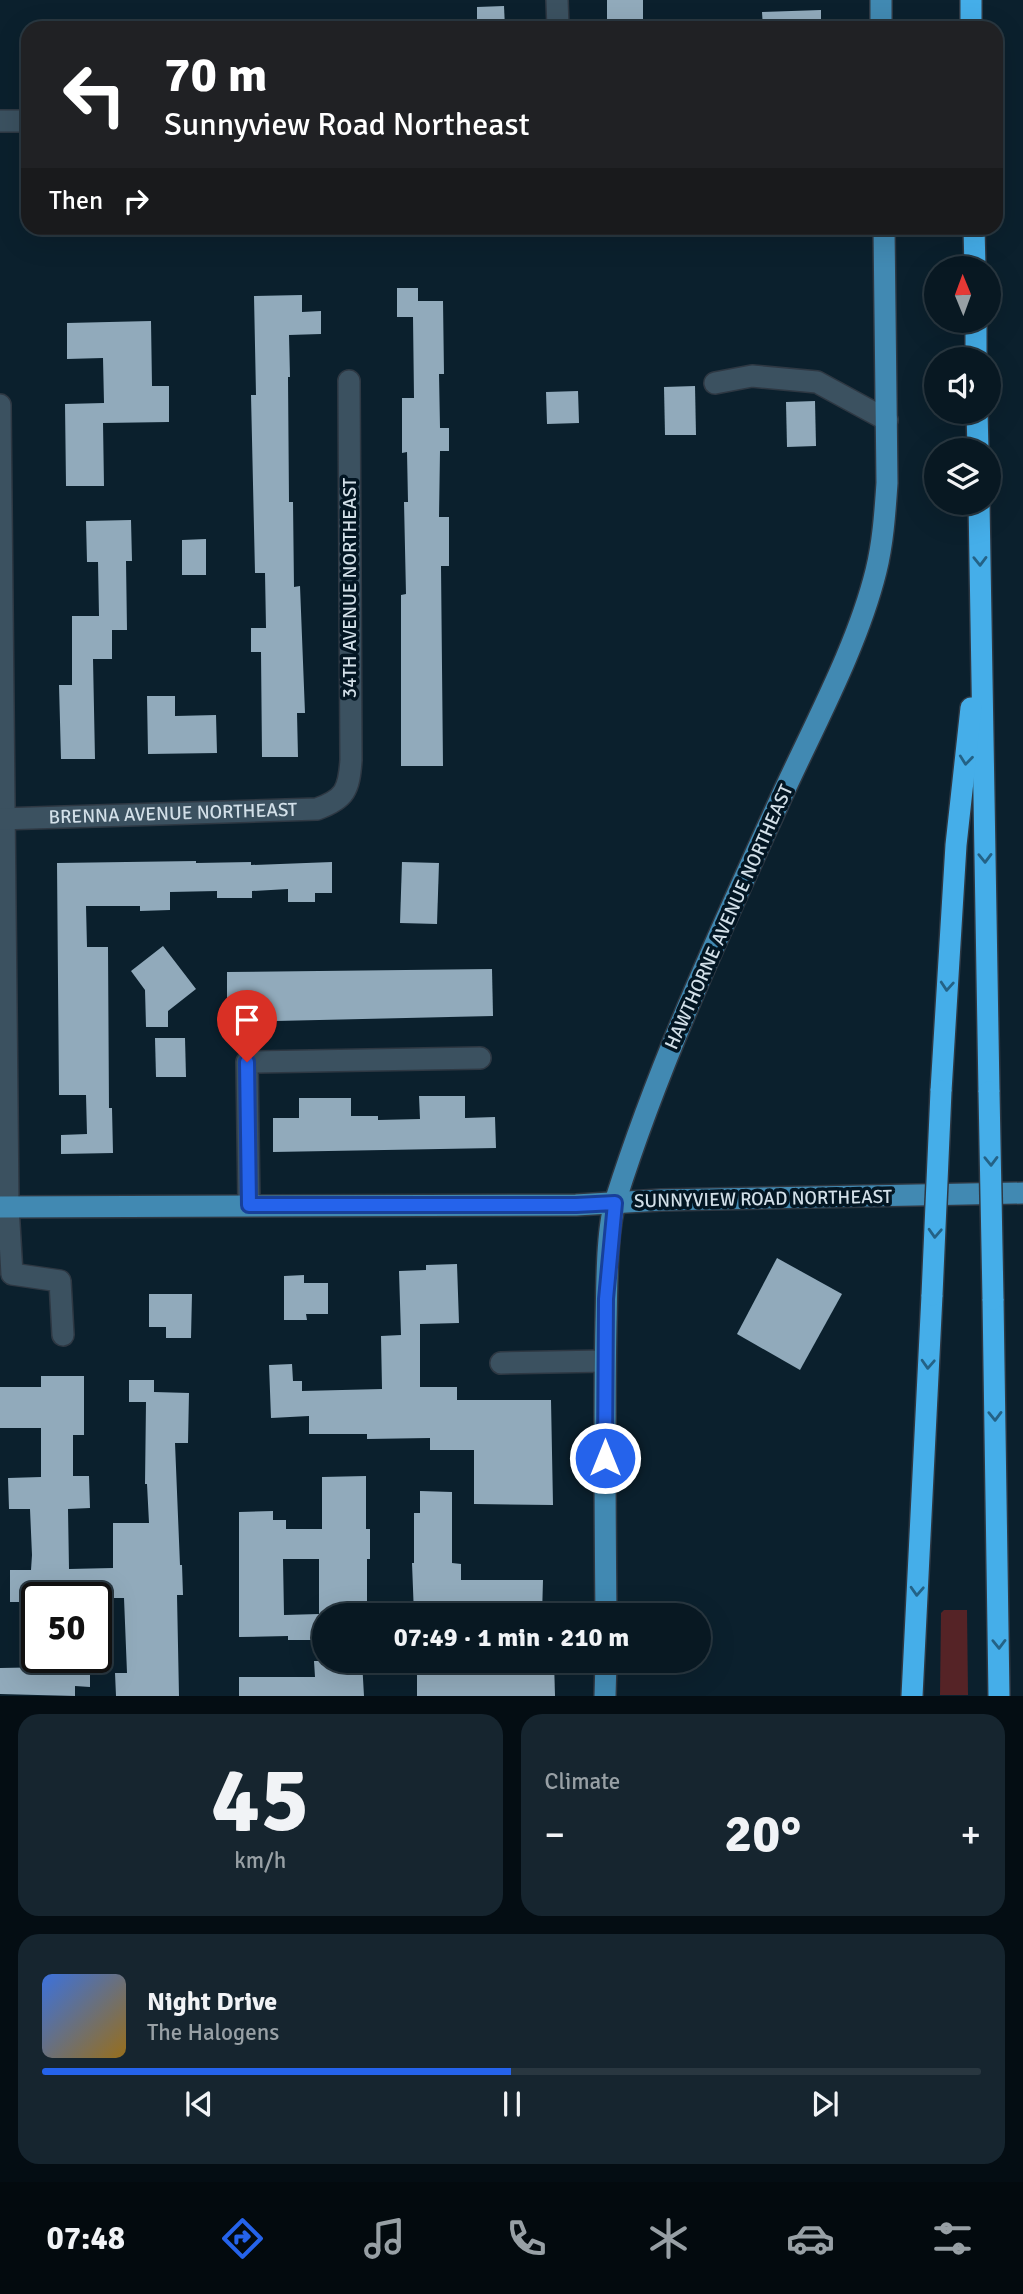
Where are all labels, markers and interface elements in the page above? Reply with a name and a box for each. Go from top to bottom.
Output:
text: 70 m [164,45,267,105]
icon: left [49,49,140,140]
text: Sunnyview Road Northeast [164,105,530,144]
icon: right [117,182,155,220]
text: Then [49,185,103,217]
north arrow [924,256,1001,332]
map controls [924,256,1001,515]
button: sound [924,347,1001,424]
button: layers [924,438,1001,515]
street label: 34TH AVENUE NORTHEAST [338,477,362,698]
one-way arrow [972,556,988,566]
one-way arrow [958,754,973,766]
street label: HAWTHORNE AVENUE NORTHEAST [660,780,799,1053]
street label: BRENNA AVENUE NORTHEAST [48,798,298,829]
one-way arrow [977,854,993,864]
one-way arrow [940,981,955,992]
pin [217,990,277,1062]
icon: arrive [228,1001,266,1039]
one-way arrow [983,1155,998,1166]
street label: SUNNYVIEW ROAD NORTHEAST [634,1185,893,1213]
one-way arrow [927,1228,942,1239]
one-way arrow [921,1358,936,1369]
one-way arrow [987,1412,1003,1422]
position arrow [568,1421,642,1495]
speed limit sign: 50 [21,1582,112,1673]
one-way arrow [909,1586,924,1597]
text: 07:49 · 1 min · 210 m [394,1622,629,1654]
one-way arrow [991,1639,1007,1650]
text: 45 [211,1744,309,1857]
text: Climate [545,1767,620,1796]
text: 20° [724,1802,801,1866]
text: − [545,1811,565,1858]
text: + [960,1811,981,1858]
text: km/h [234,1846,286,1875]
text: Night Drive [147,1986,277,2018]
text: The Halogens [147,2018,279,2047]
icon: previous [180,2085,218,2123]
icon: pause [493,2085,531,2123]
icon: next [806,2085,844,2123]
icon: directions [218,2214,267,2263]
icon: music [360,2214,409,2263]
icon: phone [502,2214,551,2263]
icon: climate [644,2214,693,2263]
icon: car [786,2214,835,2263]
icon: filters [928,2214,977,2263]
text: 07:48 [46,2219,125,2258]

